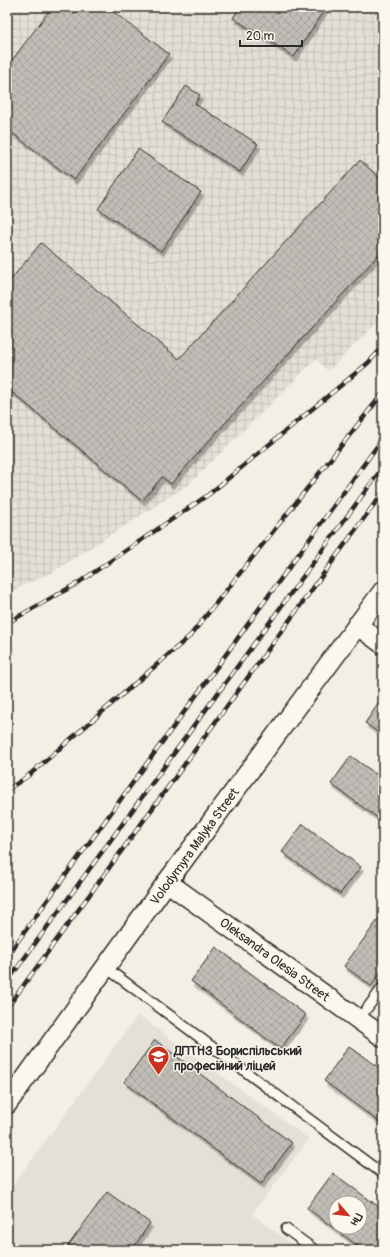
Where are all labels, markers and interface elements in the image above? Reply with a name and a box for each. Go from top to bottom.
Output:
scale bar [240,22,302,48]
text: 20 m [246,29,275,44]
street label: Volodymyra Malyka Street [147,784,243,908]
street label: Oleksandra Olesia Street [216,915,333,1005]
place label: ДПТНЗ Бориспільський професійний ліцей [173,1043,302,1074]
school or university icon: ДПТНЗ Бориспільський професійний ліцей [145,1044,171,1077]
north arrow [328,1195,368,1235]
text: Пн [348,1211,365,1228]

